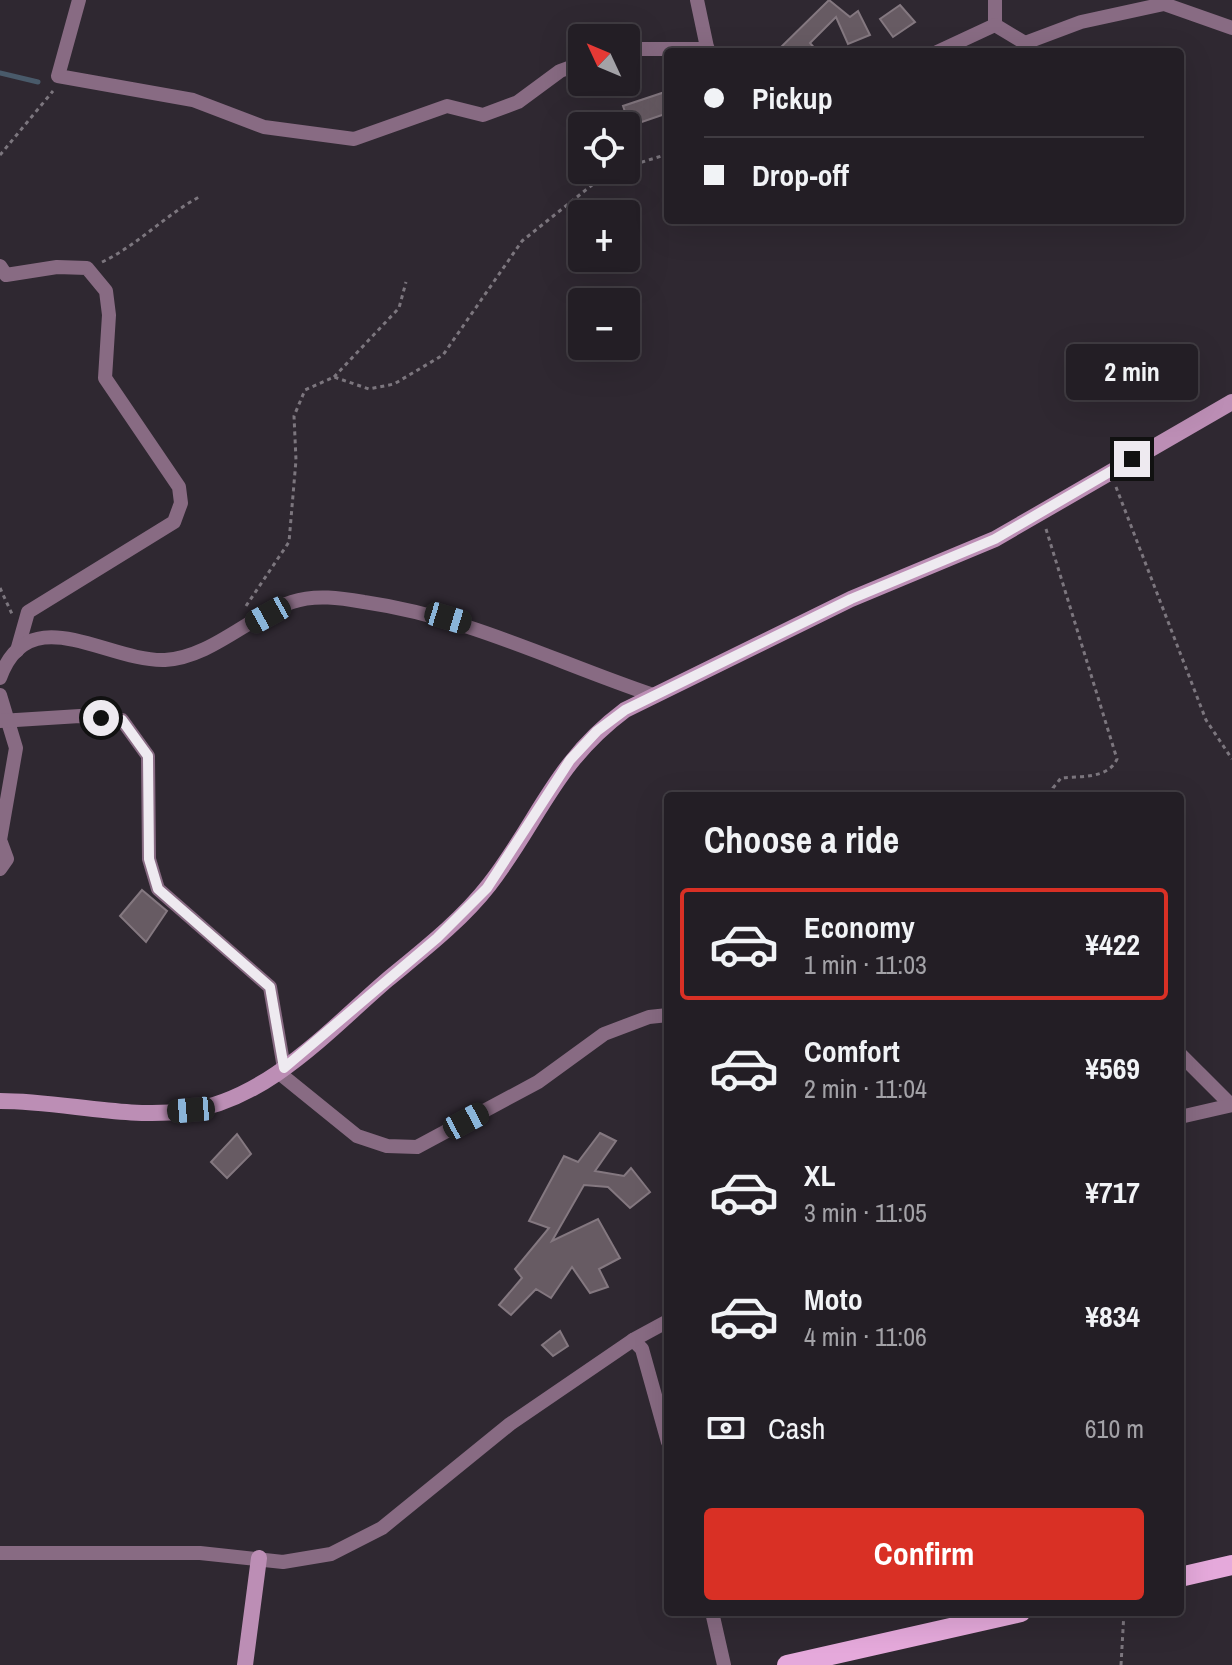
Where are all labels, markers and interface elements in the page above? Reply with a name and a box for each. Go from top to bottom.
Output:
north arrow [568,24,640,96]
map controls [568,24,640,360]
text: Pickup [752,78,833,118]
button: locate [568,112,640,184]
text: Drop-off [752,155,849,195]
button: + [568,200,640,272]
button: − [568,288,640,360]
callout: 2 min [1066,343,1198,399]
text: 2 min [1104,354,1160,389]
route end [1114,441,1150,477]
car [241,593,295,637]
car [422,600,474,636]
route start [83,700,119,736]
text: Choose a ride [704,816,899,864]
text: Economy [804,907,915,947]
icon: car [708,908,780,980]
text: ¥422 [1085,924,1140,964]
text: 1 min · 11:03 [804,947,927,982]
text: Comfort [804,1031,900,1071]
icon: car [708,1032,780,1104]
text: ¥569 [1085,1048,1140,1088]
text: 2 min · 11:04 [804,1071,927,1106]
car [166,1096,216,1124]
car [439,1099,493,1143]
text: XL [804,1155,835,1195]
icon: car [708,1156,780,1228]
text: ¥717 [1085,1172,1140,1212]
text: 3 min · 11:05 [804,1195,927,1230]
text: Moto [804,1279,863,1319]
icon: car [708,1280,780,1352]
text: ¥834 [1085,1296,1140,1336]
text: 4 min · 11:06 [804,1319,927,1354]
icon: cash [704,1406,748,1450]
text: Cash [768,1408,825,1448]
text: 610 m [1085,1411,1144,1446]
button: Confirm [704,1508,1144,1600]

